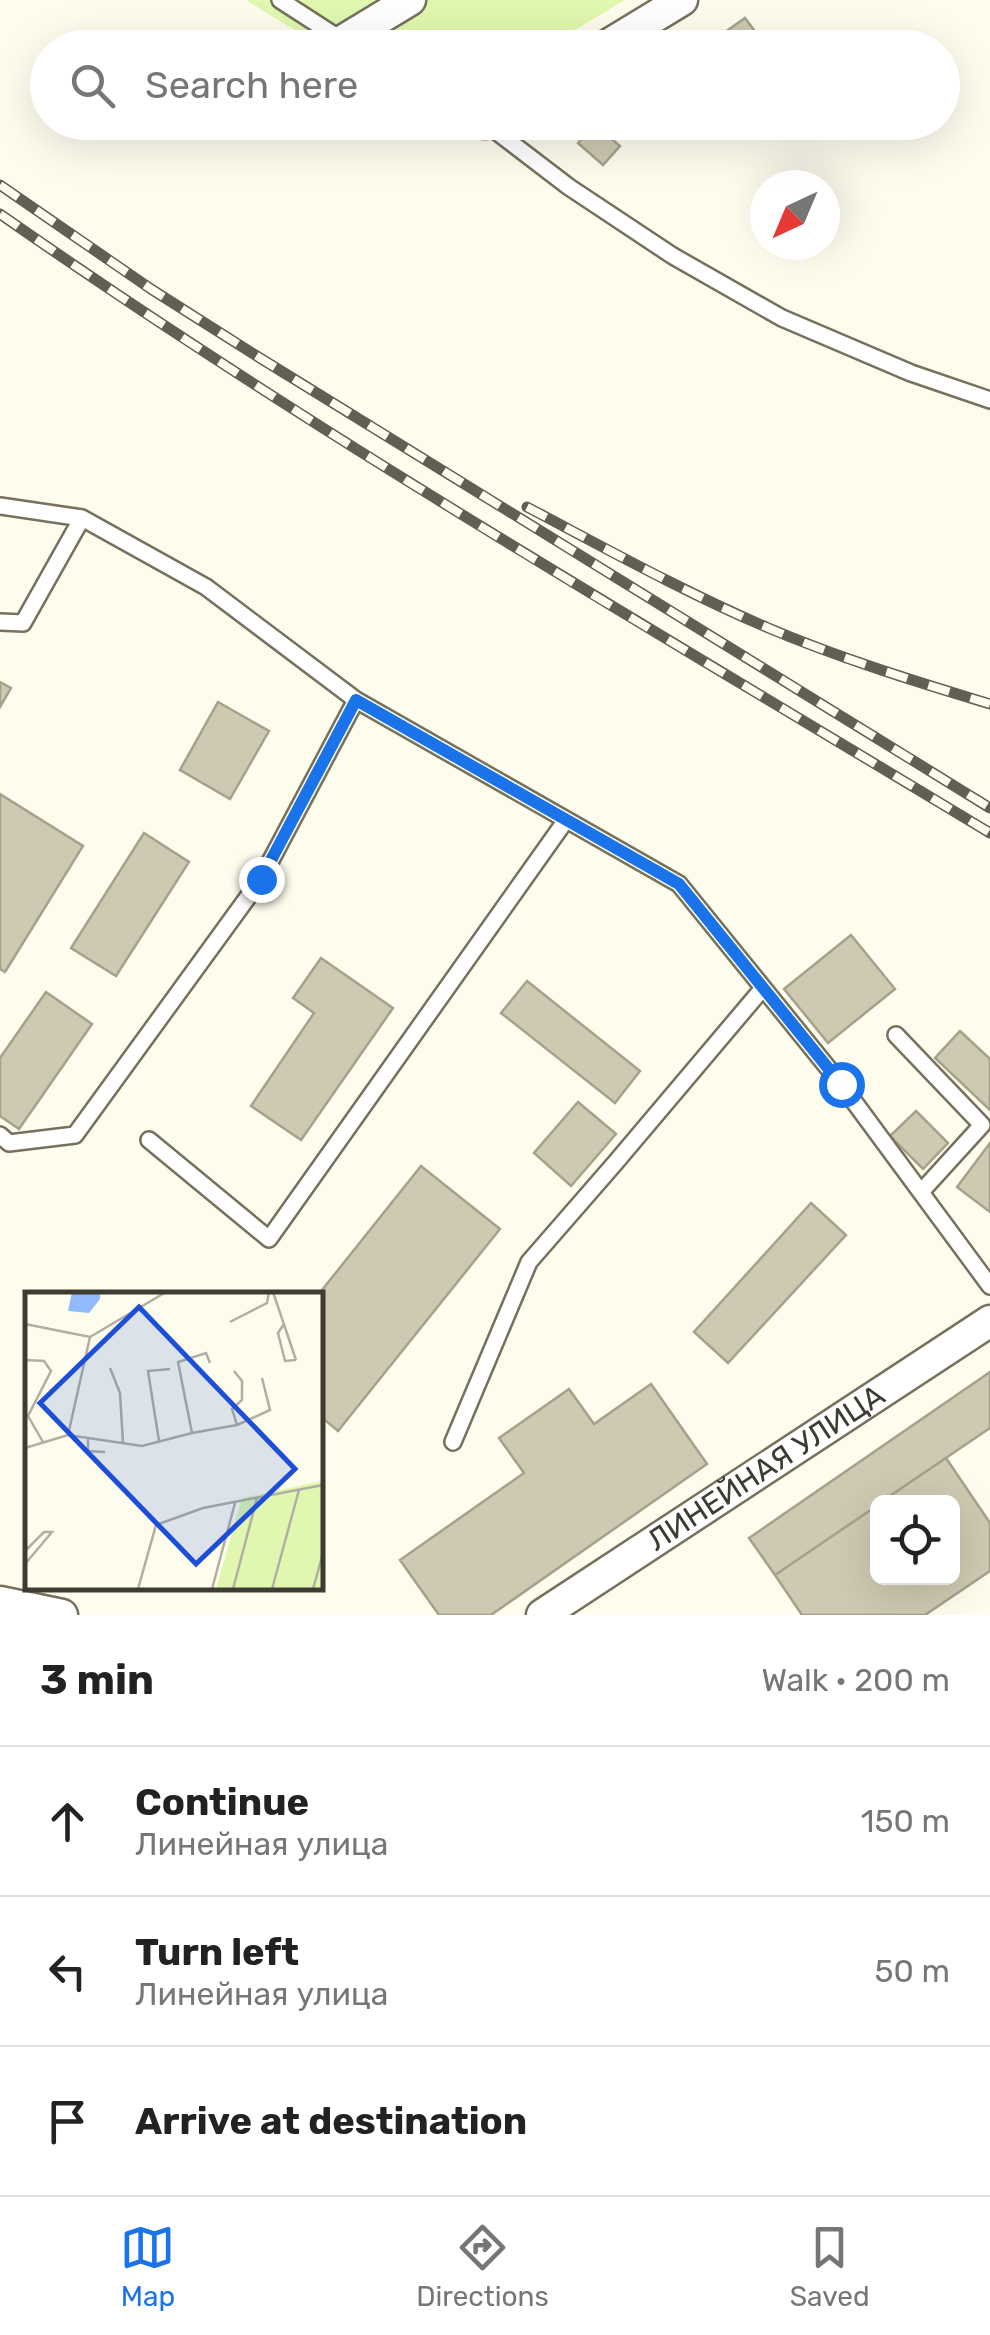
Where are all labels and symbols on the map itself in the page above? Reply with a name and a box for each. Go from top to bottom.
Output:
north arrow [750,170,840,260]
route end [239,857,285,903]
route start [819,1062,865,1108]
inset map [25,1292,322,1590]
street label: ЛИНЕЙНАЯ УЛИЦА [641,1377,891,1559]

